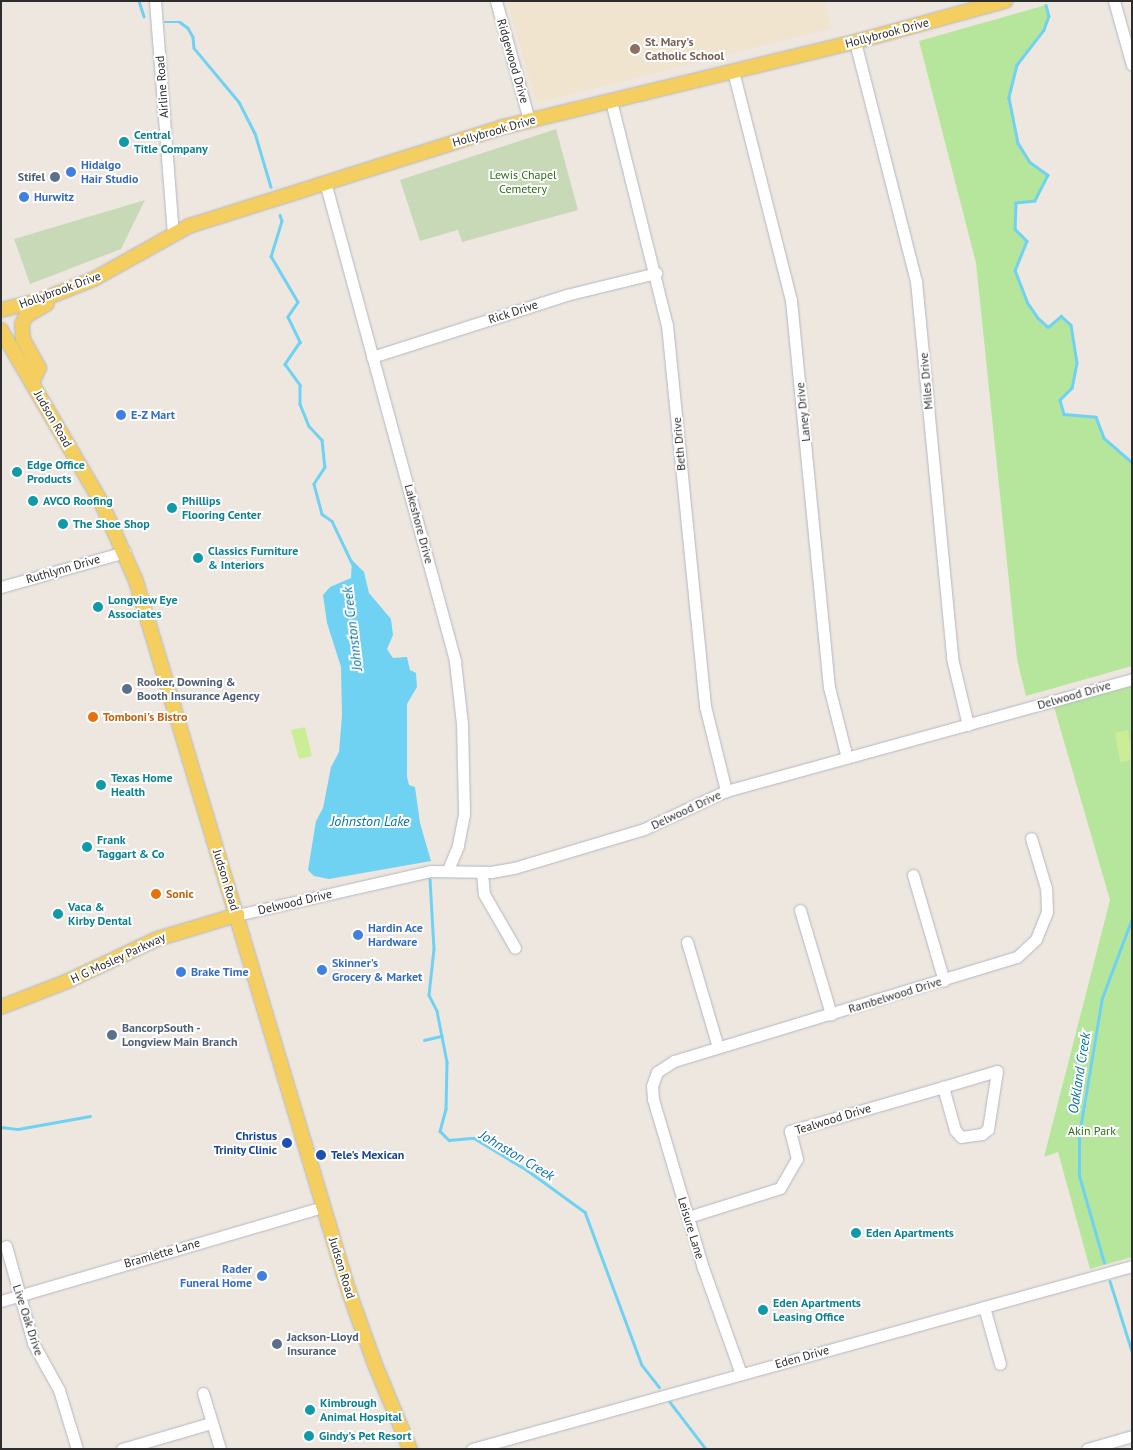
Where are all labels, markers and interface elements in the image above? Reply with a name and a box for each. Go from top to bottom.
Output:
street label: Hollybrook Drive [843,15,931,51]
street label: Ridgewood Drive [494,17,532,105]
place label: St. Mary's Catholic School [645,35,724,63]
marker: St. Mary's Catholic School [629,43,641,55]
street label: Airline Road [153,55,171,119]
street label: Hollybrook Drive [451,112,537,150]
place label: Central Title Company [134,128,208,156]
marker: Central Title Company [118,136,130,148]
place label: Hidalgo Hair Studio [81,158,138,186]
marker: Hidalgo Hair Studio [65,166,77,178]
park label: Lewis Chapel Cemetery [489,168,557,196]
place label: Stifel [18,170,45,184]
marker: Stifel [49,171,61,183]
place label: Hurwitz [34,190,74,204]
marker: Hurwitz [18,191,30,203]
street label: Hollybrook Drive [17,268,103,312]
street label: Rick Drive [486,297,540,327]
street label: Miles Drive [916,352,936,410]
street label: Laney Drive [793,381,813,443]
street label: Judson Road [31,388,75,450]
place label: E-Z Mart [131,408,175,422]
marker: E-Z Mart [115,409,127,421]
street label: Beth Drive [669,417,689,471]
place label: Edge Office Products [27,458,85,486]
marker: Edge Office Products [11,466,23,478]
street label: Lakeshore Drive [401,483,437,565]
place label: AVCO Roofing [43,494,113,508]
place label: Phillips Flooring Center [182,494,261,522]
marker: AVCO Roofing [27,495,39,507]
marker: Phillips Flooring Center [166,502,178,514]
place label: The Shoe Shop [73,517,150,531]
marker: The Shoe Shop [57,518,69,530]
place label: Classics Furniture & Interiors [208,544,298,572]
street label: Ruthlynn Drive [24,552,102,586]
marker: Classics Furniture & Interiors [192,552,204,564]
water label: Johnston Creek [339,586,365,672]
place label: Longview Eye Associates [108,593,178,621]
marker: Longview Eye Associates [92,601,104,613]
place label: Rooker, Downing & Booth Insurance Agency [137,675,260,703]
street label: Delwood Drive [1036,678,1112,712]
marker: Rooker, Downing & Booth Insurance Agency [121,683,133,695]
place label: Tomboni's Bistro [103,710,188,724]
marker: Tomboni's Bistro [87,711,99,723]
place label: Texas Home Health [111,771,172,799]
marker: Texas Home Health [95,779,107,791]
street label: Delwood Drive [649,788,723,832]
water label: Johnston Lake [330,813,410,829]
place label: Frank Taggart & Co [97,833,165,861]
marker: Frank Taggart & Co [81,841,93,853]
street label: Judson Road [210,848,242,912]
street label: Delwood Drive [257,886,333,918]
place label: Sonic [166,887,194,901]
marker: Sonic [150,888,162,900]
place label: Vaca & Kirby Dental [68,900,132,928]
marker: Vaca & Kirby Dental [52,908,64,920]
place label: Hardin Ace Hardware [368,921,423,949]
marker: Hardin Ace Hardware [352,929,364,941]
street label: H G Mosley Parkway [68,930,168,986]
place label: Skinner's Grocery & Market [332,956,423,984]
marker: Skinner's Grocery & Market [316,964,328,976]
place label: Brake Time [191,965,249,979]
marker: Brake Time [175,966,187,978]
street label: Rambelwood Drive [847,974,943,1016]
place label: BancorpSouth - Longview Main Branch [122,1021,238,1049]
marker: BancorpSouth - Longview Main Branch [106,1029,118,1041]
water label: Oakland Creek [1064,1031,1094,1115]
street label: Tealwood Drive [793,1101,873,1137]
park label: Akin Park [1068,1124,1116,1138]
water label: Johnston Creek [476,1126,558,1184]
place label: Christus Trinity Clinic [213,1129,277,1157]
marker: Christus Trinity Clinic [281,1137,293,1149]
place label: Tele's Mexican [331,1148,404,1162]
marker: Tele's Mexican [315,1149,327,1161]
street label: Leisure Lane [675,1195,707,1261]
place label: Eden Apartments [866,1226,954,1240]
marker: Eden Apartments [850,1227,862,1239]
street label: Bramlette Lane [122,1235,202,1271]
street label: Judson Road [326,1236,358,1300]
place label: Rader Funeral Home [180,1262,252,1290]
marker: Rader Funeral Home [256,1270,268,1282]
street label: Live Oak Drive [10,1282,46,1358]
place label: Eden Apartments Leasing Office [773,1296,861,1324]
marker: Eden Apartments Leasing Office [757,1304,769,1316]
place label: Jackson-Lloyd Insurance [287,1330,359,1358]
marker: Jackson-Lloyd Insurance [271,1338,283,1350]
street label: Eden Drive [773,1342,831,1372]
place label: Kimbrough Animal Hospital [320,1396,402,1424]
marker: Kimbrough Animal Hospital [304,1404,316,1416]
place label: Gindy's Pet Resort [319,1429,411,1443]
marker: Gindy's Pet Resort [303,1430,315,1442]

